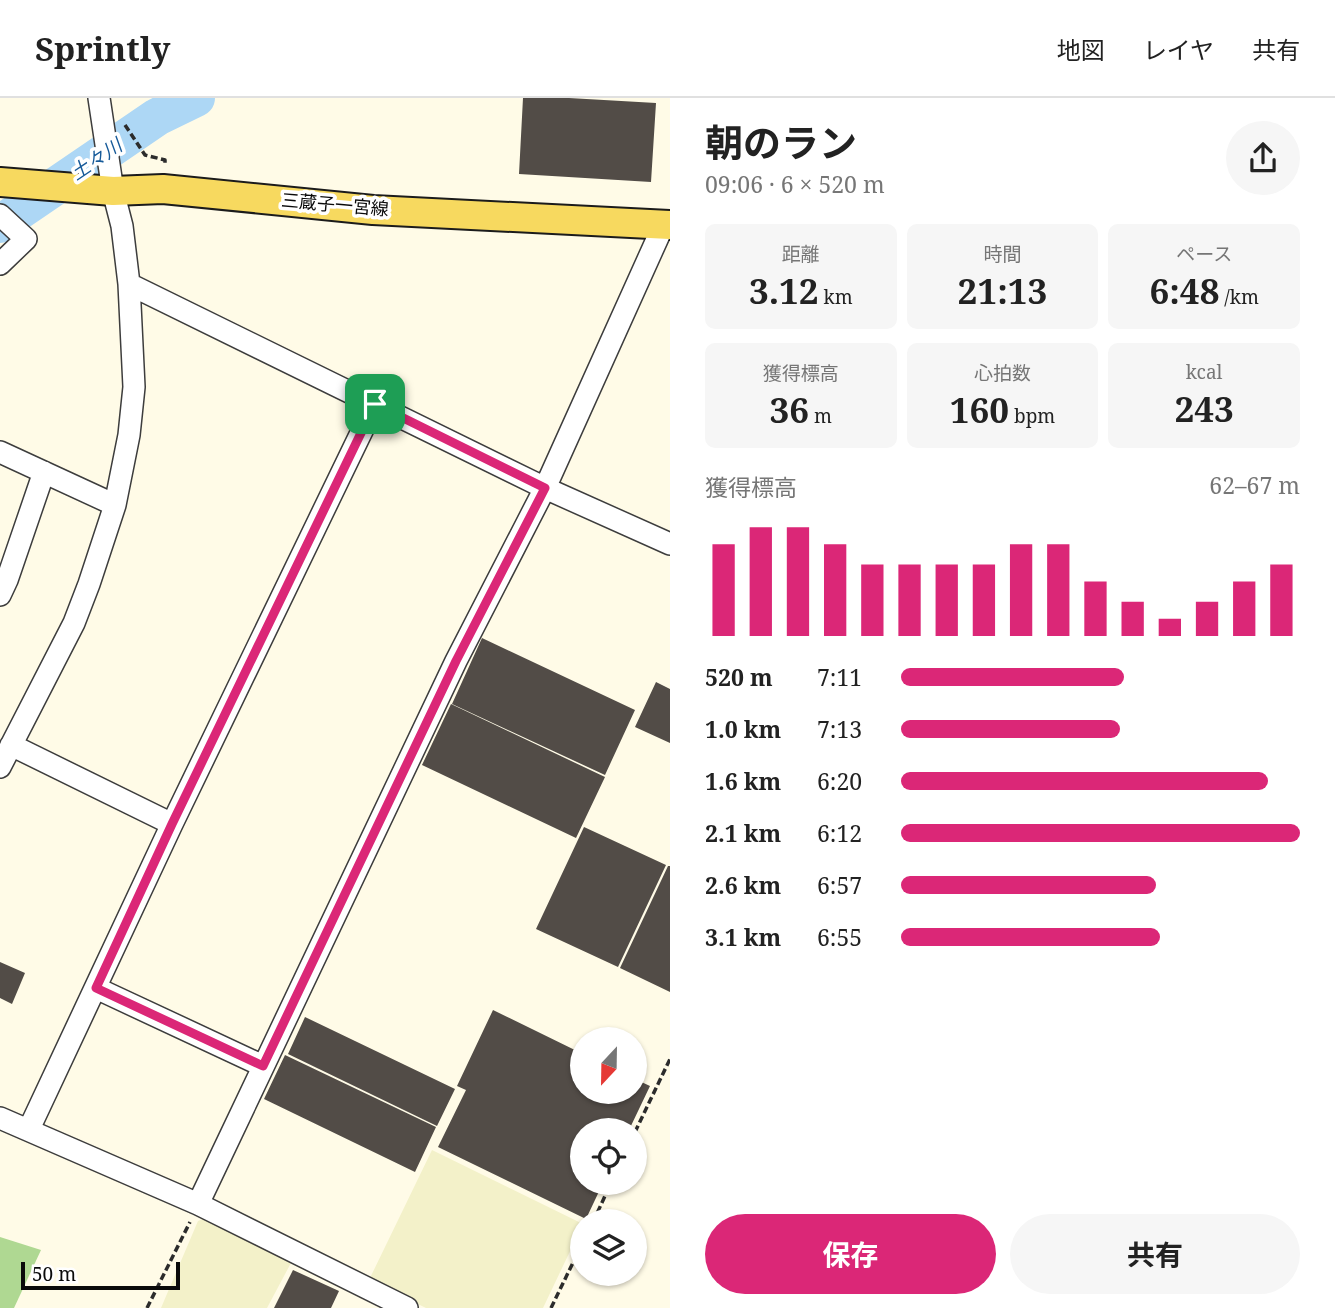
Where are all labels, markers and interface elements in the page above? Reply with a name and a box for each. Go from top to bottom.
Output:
text: Sprintly [35,26,170,71]
text: 地図 [1057,33,1105,66]
text: レイヤ [1143,33,1214,66]
text: 共有 [1252,33,1300,66]
text: 朝のラン [705,116,857,168]
button: share [1226,121,1300,195]
water label: 土々川 [65,131,129,186]
text: 09:06 · 6 × 520 m [705,168,885,200]
street label: 三蔵子一宮線 [280,187,390,221]
text: 距離 [782,241,820,267]
text: 時間 [983,241,1022,267]
text: ペース [1176,241,1232,267]
text: 3.12 [749,267,819,314]
text: 21:13 [958,267,1047,314]
text: 6:48 [1149,267,1219,314]
text: km [819,284,853,310]
text: /km [1219,284,1259,310]
text: kcal [1186,359,1223,385]
text: 獲得標高 [763,360,839,386]
text: 心拍数 [974,360,1031,386]
pin [345,374,405,434]
icon: arrive [356,385,394,423]
text: 243 [1175,385,1234,432]
text: 36 [770,386,809,433]
text: 160 [950,386,1009,433]
text: m [809,403,832,429]
text: bpm [1009,403,1055,429]
text: 62–67 m [1209,469,1300,501]
text: 獲得標高 [705,471,797,503]
text: 520 m [705,661,773,693]
text: 7:11 [817,661,862,693]
text: 1.0 km [705,713,781,745]
text: 7:13 [817,713,862,745]
text: 1.6 km [705,765,781,797]
text: 6:20 [817,765,862,797]
text: 2.1 km [705,817,781,849]
text: 6:12 [817,817,862,849]
text: 2.6 km [705,869,781,901]
text: 6:57 [817,869,862,901]
text: 3.1 km [705,921,781,953]
text: 6:55 [817,921,862,953]
north arrow [570,1027,648,1104]
map controls [570,1027,647,1286]
button: locate [570,1118,647,1195]
button: layers [570,1209,647,1286]
button: 保存 [705,1214,996,1294]
button: 共有 [1010,1214,1300,1294]
scale bar [21,1259,180,1291]
text: 50 m [32,1261,76,1287]

